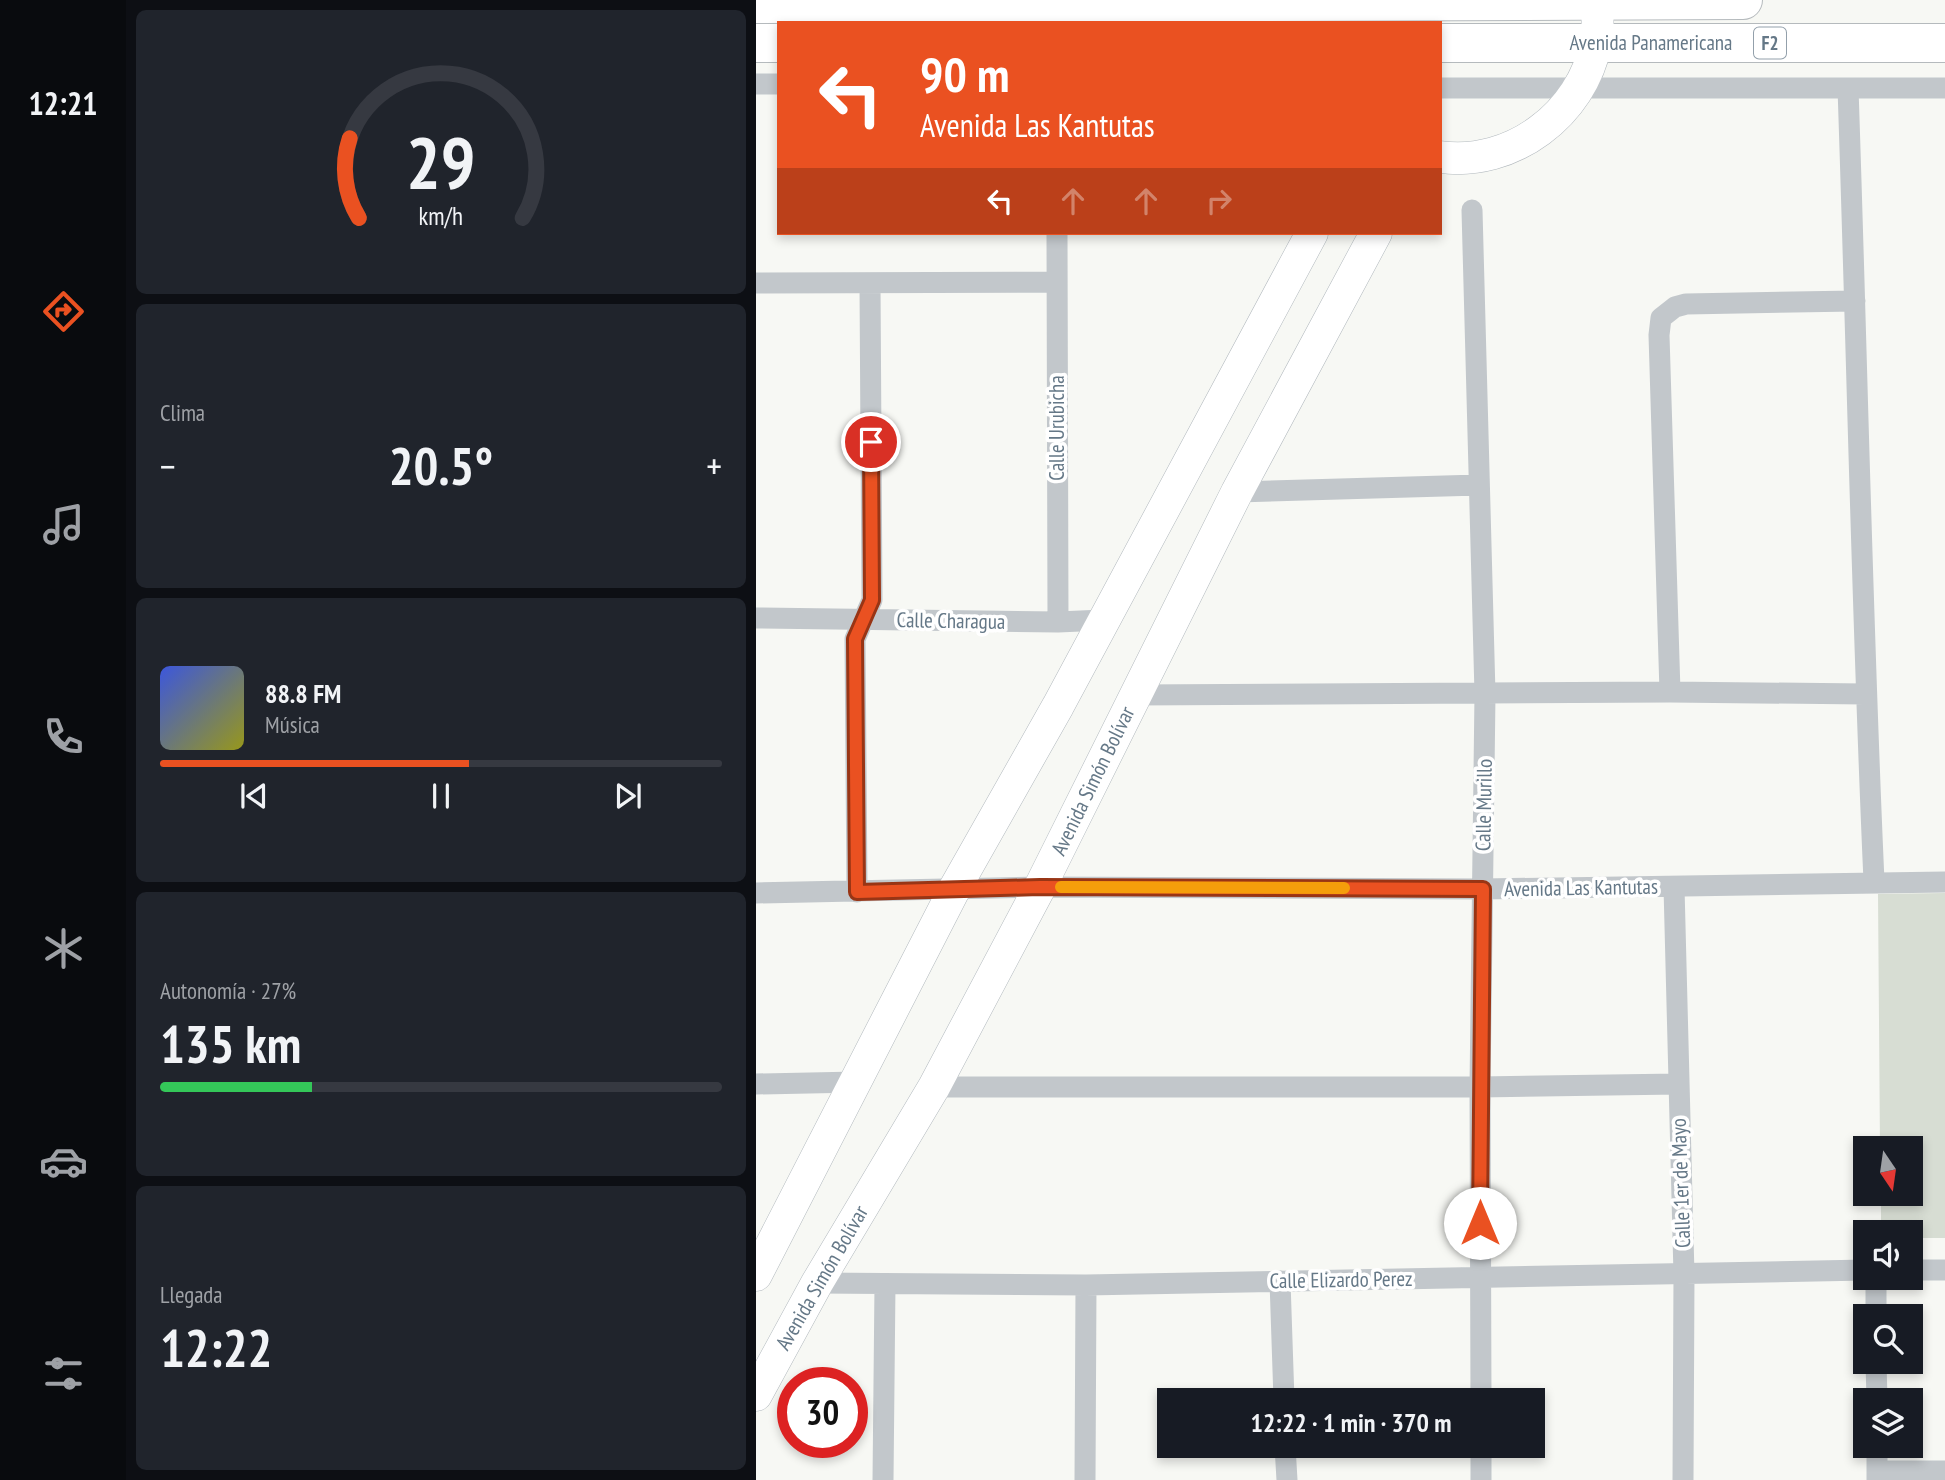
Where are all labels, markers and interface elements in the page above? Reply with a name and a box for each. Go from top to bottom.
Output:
road number: F2 [1754,28,1786,58]
street label: Avenida Panamericana [1570,29,1732,56]
text: 90 m [920,42,1009,106]
icon: left [805,49,896,140]
text: 12:21 [28,82,98,124]
text: Avenida Las Kantutas [920,104,1155,146]
text: 29 [406,114,476,208]
icon: left [981,182,1019,220]
icon: ahead [1054,182,1092,220]
icon: ahead [1127,182,1165,220]
icon: right [1200,182,1238,220]
text: km/h [419,200,463,232]
icon: directions [39,287,88,336]
street label: Calle Urubicha [1043,375,1070,481]
text: Clima [160,398,205,427]
pin [841,412,901,472]
icon: arrive [852,423,890,461]
text: 20.5° [389,432,493,499]
text: − [160,441,176,490]
text: + [706,441,722,490]
icon: music [39,500,88,549]
street label: Calle Charagua [896,606,1006,635]
text: 88.8 FM [265,677,341,710]
street label: Avenida Simón Bolívar [1045,702,1140,860]
text: Música [265,710,320,739]
icon: phone [39,712,88,761]
street label: Calle Murillo [1469,759,1498,851]
icon: previous [235,777,273,815]
icon: pause [422,777,460,815]
icon: next [609,777,647,815]
street label: Avenida Las Kantutas [1504,873,1658,902]
icon: climate [39,924,88,973]
text: Autonomía · 27% [160,976,296,1005]
text: 135 km [160,1010,301,1077]
street label: Calle 1er de Mayo [1665,1118,1696,1248]
north arrow [1853,1136,1923,1206]
map controls [1853,1136,1923,1458]
icon: car [39,1137,88,1186]
position arrow [1443,1186,1517,1260]
street label: Avenida Simón Bolívar [769,1200,874,1355]
button: sound [1853,1220,1923,1290]
street label: Calle Elizardo Perez [1269,1265,1413,1294]
text: Llegada [160,1280,223,1309]
button: search [1853,1304,1923,1374]
text: 12:22 [160,1314,272,1381]
icon: filters [39,1349,88,1398]
speed limit sign: 30 [777,1367,868,1458]
button: layers [1853,1388,1923,1458]
text: 12:22 · 1 min · 370 m [1251,1406,1451,1439]

